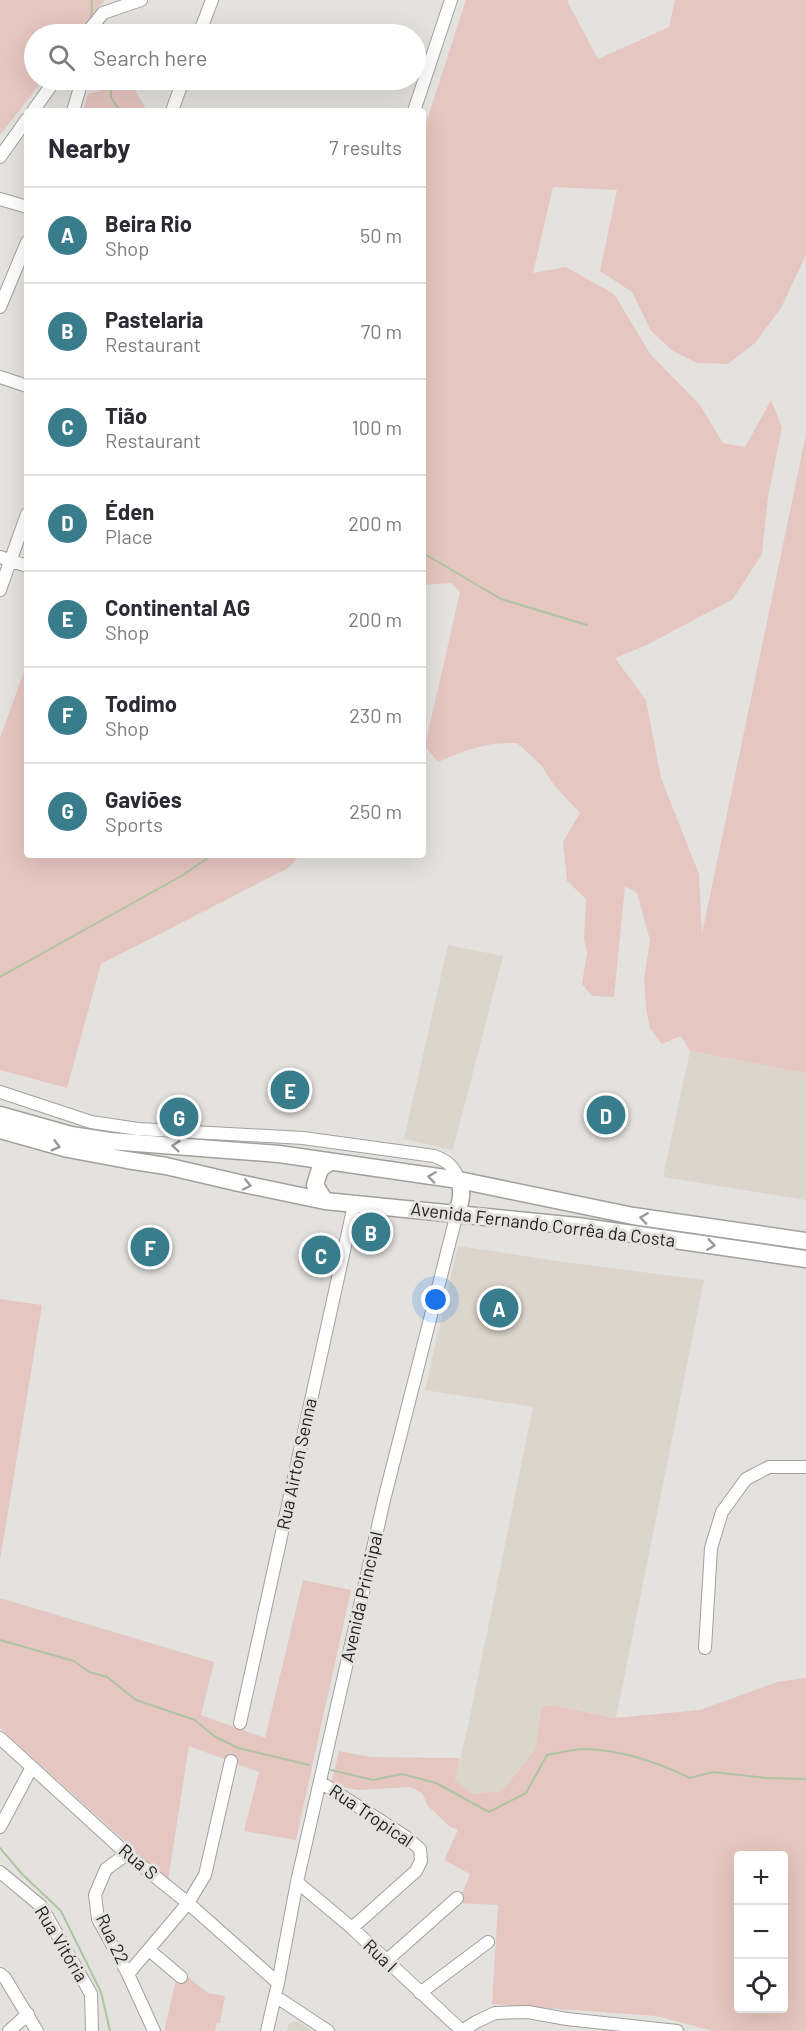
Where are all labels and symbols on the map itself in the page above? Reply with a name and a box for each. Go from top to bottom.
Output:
pin: E [270,1068,310,1112]
pin: D [586,1092,626,1138]
pin: G [160,1094,198,1140]
one-way arrow [50,1139,61,1151]
one-way arrow [172,1140,181,1153]
one-way arrow [428,1171,437,1183]
one-way arrow [242,1178,252,1191]
street label: Avenida Fernando Corrêa da Costa [410,1197,677,1251]
pin: B [352,1210,391,1254]
one-way arrow [640,1212,649,1224]
pin: F [130,1224,170,1270]
pin: C [302,1232,340,1278]
one-way arrow [706,1239,715,1251]
your location [421,1285,450,1314]
pin: A [480,1286,518,1330]
street label: Rua Airton Senna [271,1396,321,1532]
street label: Avenida Principal [335,1529,387,1664]
street label: Rua Tropical [326,1779,418,1851]
street label: Rua S [115,1839,163,1884]
street label: Rua Vitória [31,1901,93,1986]
street label: Rua 22 [92,1910,134,1967]
street label: Rua I [359,1934,402,1976]

